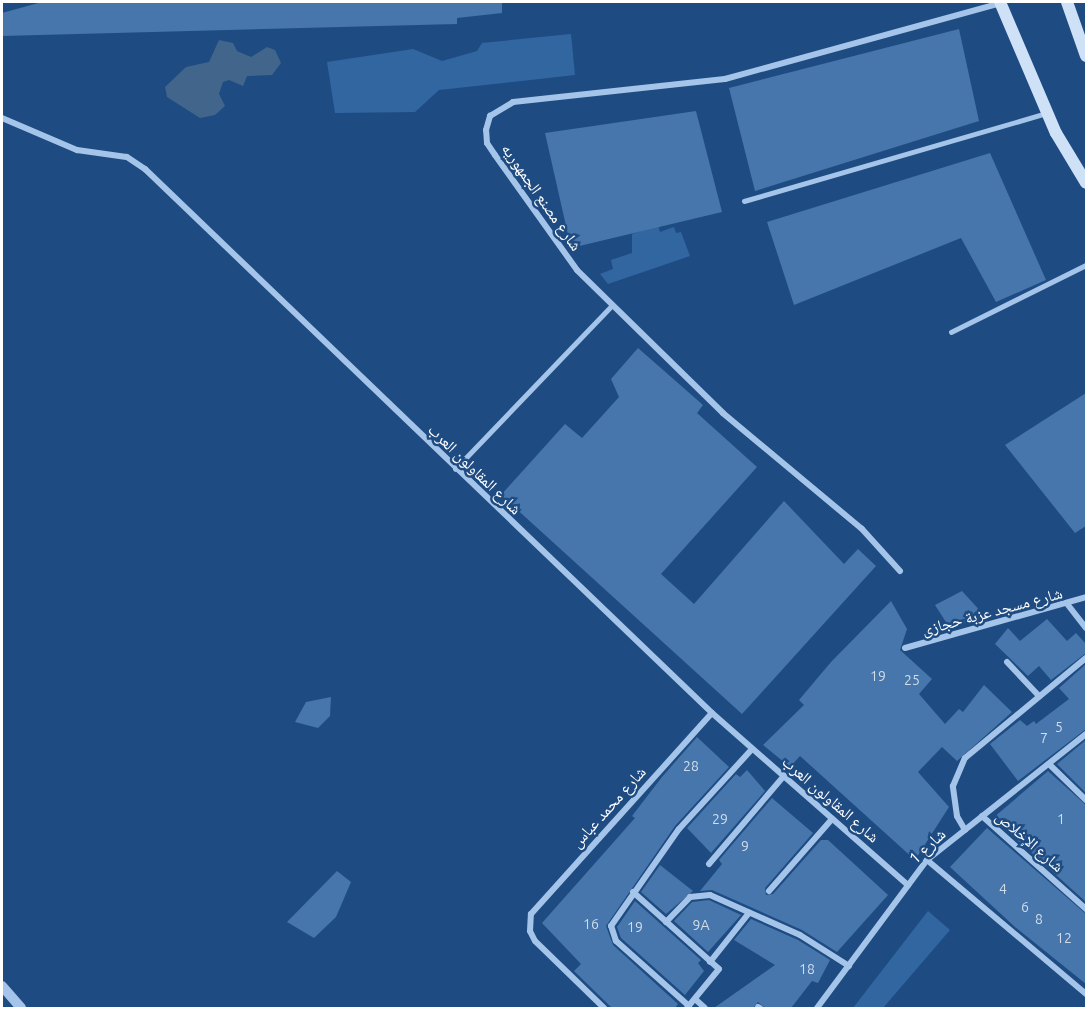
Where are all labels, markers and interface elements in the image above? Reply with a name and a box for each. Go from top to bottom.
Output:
street label: شارع مصنع الجمهوريه [498,140,586,254]
street label: شارع المقاولون العرب [424,420,526,518]
street label: شارع مسجد عزبة حجازى [920,583,1064,639]
house number: 19 [870,668,886,684]
house number: 25 [904,672,920,688]
house number: 5 [1055,719,1063,735]
house number: 7 [1040,730,1048,746]
street label: شارع المقاولون العرب [779,752,883,846]
house number: 28 [683,758,699,774]
street label: شارع محمد عباس [566,762,650,852]
street label: شارع الإخلاص [992,806,1068,876]
house number: 29 [712,811,728,827]
house number: 1 [1057,811,1065,827]
street label: شارع 1 [905,824,949,868]
house number: 9 [741,838,749,854]
house number: 4 [999,881,1007,897]
house number: 6 [1021,899,1029,915]
house number: 8 [1035,911,1043,927]
house number: 16 [583,916,599,932]
house number: 9A [693,917,709,933]
house number: 19 [627,919,643,935]
house number: 12 [1056,930,1072,946]
house number: 18 [799,961,815,977]

